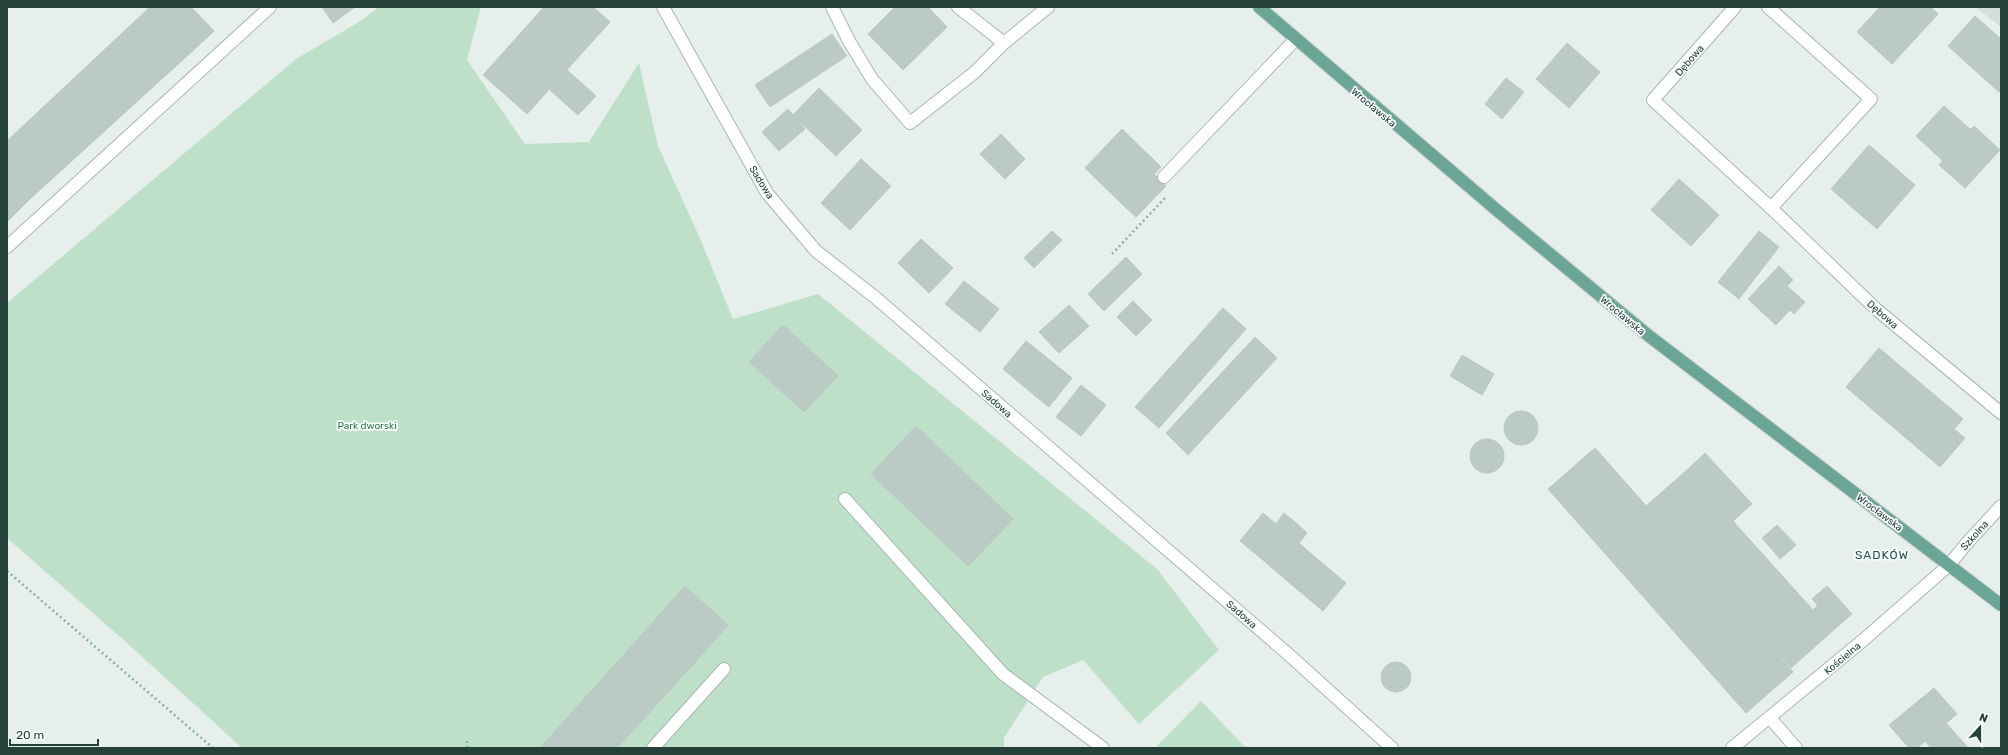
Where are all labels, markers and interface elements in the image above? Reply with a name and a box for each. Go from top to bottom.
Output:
street label: Dębowa [1673,43,1707,79]
street label: Wrocławska [1349,86,1398,130]
street label: Sadowa [746,164,776,201]
street label: Wrocławska [1598,294,1647,338]
street label: Dębowa [1864,298,1900,332]
street label: Sadowa [979,387,1014,420]
park label: Park dworski [337,420,397,432]
street label: Wrocławska [1854,492,1905,534]
street label: Szkolna [1958,518,1991,553]
district label: SADKÓW [1855,548,1909,562]
street label: Sadowa [1224,598,1259,631]
street label: Kościelna [1822,640,1863,678]
north arrow [1960,707,2000,747]
text: N [1977,711,1990,726]
scale bar [10,721,98,747]
text: 20 m [16,728,44,742]

